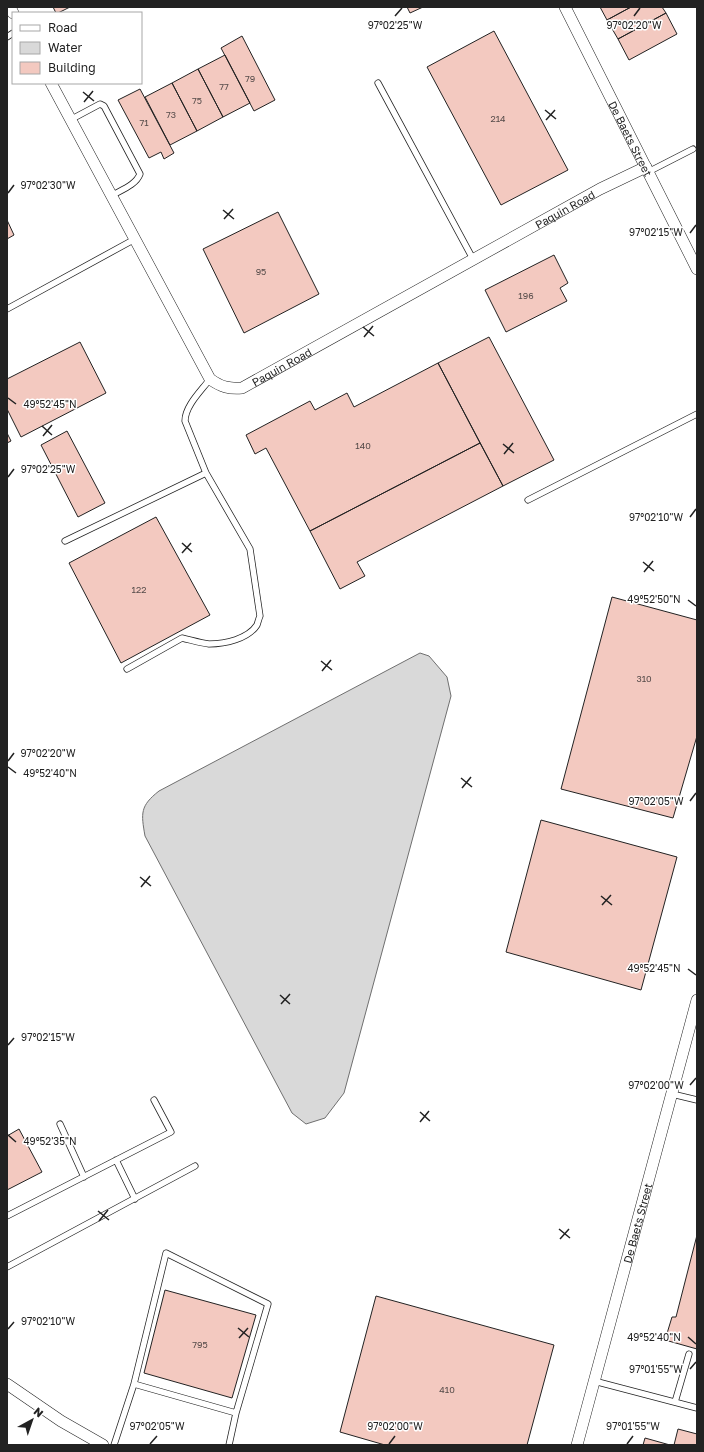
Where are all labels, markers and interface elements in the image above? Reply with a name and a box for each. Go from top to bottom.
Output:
legend [12,12,142,84]
text: 97°02'25"W [368,19,423,31]
text: 97°02'20"W [606,19,662,31]
text: Road [48,20,77,35]
text: Water [48,40,82,55]
text: Building [48,60,96,75]
house number: 79 [245,73,255,84]
house number: 77 [219,81,229,92]
house number: 75 [192,95,202,106]
street label: De Baets Street [607,99,655,178]
house number: 73 [166,109,176,120]
house number: 214 [490,113,506,124]
house number: 71 [139,117,149,128]
text: 97°02'30"W [20,179,76,191]
street label: Paquin Road [532,187,597,231]
text: 97°02'15"W [629,226,683,238]
house number: 95 [256,266,266,277]
house number: 196 [518,290,534,301]
street label: Paquin Road [249,344,313,388]
text: 49°52'45"N [23,398,77,410]
house number: 140 [355,440,371,451]
text: 97°02'25"W [21,463,76,475]
text: 97°02'10"W [629,511,683,523]
house number: 122 [132,584,146,595]
text: 49°52'50"N [627,593,681,605]
house number: 310 [636,673,652,684]
text: 97°02'20"W [20,747,76,759]
text: 49°52'40"N [23,767,77,779]
text: 97°02'05"W [628,795,684,807]
text: 49°52'45"N [627,962,681,974]
text: 97°02'15"W [21,1031,75,1043]
text: 97°02'00"W [628,1079,684,1091]
text: 49°52'35"N [24,1135,77,1147]
street label: De Baets Street [620,1181,654,1264]
text: 97°02'10"W [21,1315,75,1327]
text: 49°52'40"N [627,1331,681,1343]
house number: 795 [192,1339,208,1350]
text: 97°01'55"W [629,1363,683,1375]
house number: 410 [439,1384,455,1395]
north arrow [12,1400,52,1440]
text: N [31,1404,46,1420]
text: 97°02'05"W [129,1420,185,1432]
text: 97°02'00"W [367,1420,423,1432]
text: 97°01'55"W [606,1420,660,1432]

